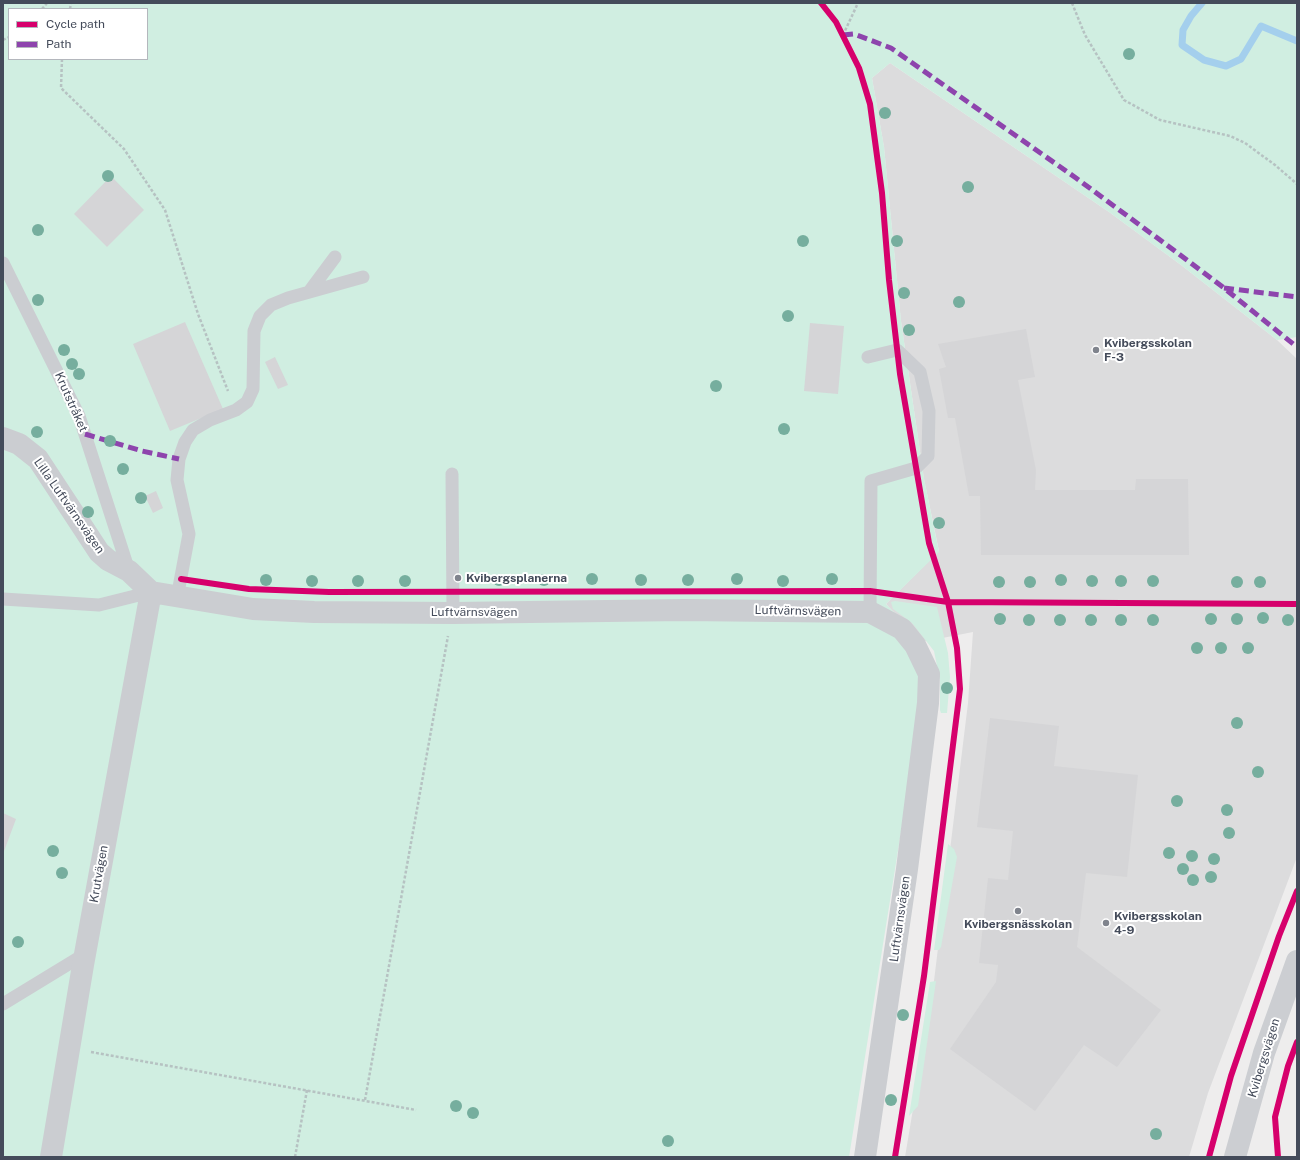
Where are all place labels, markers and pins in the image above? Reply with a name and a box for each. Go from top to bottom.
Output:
place label: Kvibergsskolan F-3 [1104,336,1192,364]
marker: Kvibergsskolan F-3 [1091,345,1101,355]
place label: Kvibergsplanerna [466,571,567,585]
marker: Kvibergsplanerna [453,573,463,583]
marker: Kvibergsnässkolan [1013,906,1023,916]
place label: Kvibergsskolan 4-9 [1114,909,1202,937]
place label: Kvibergsnässkolan [964,917,1072,931]
marker: Kvibergsskolan 4-9 [1101,918,1111,928]

